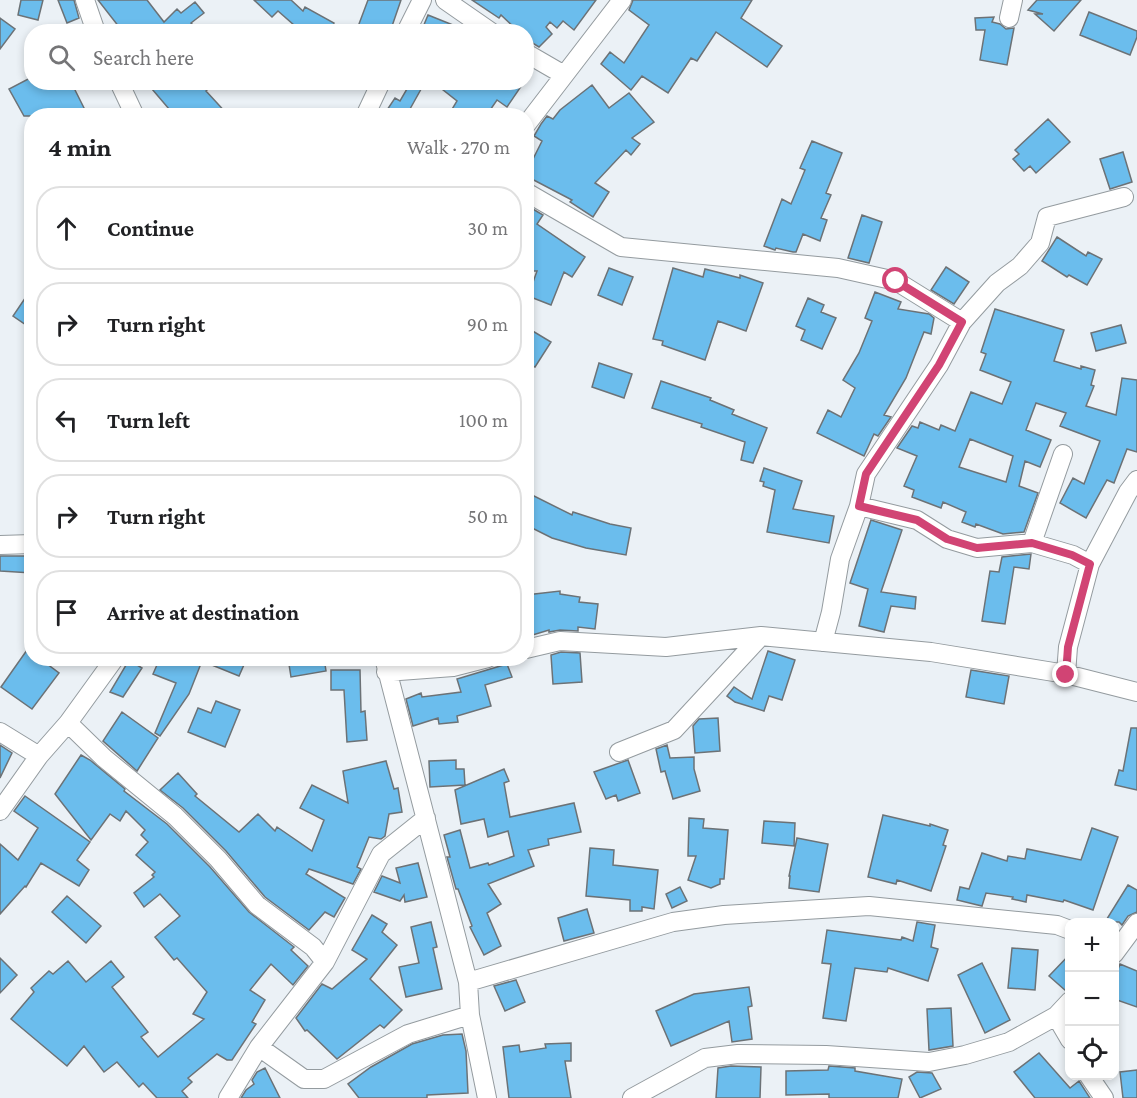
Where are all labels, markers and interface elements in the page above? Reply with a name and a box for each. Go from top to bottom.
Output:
search box [24,24,534,90]
icon: search [45,41,78,74]
text: Search here [93,45,194,70]
text: 4 min [48,133,112,162]
text: Walk · 270 m [407,136,510,158]
icon: ahead [50,212,83,245]
text: Continue [107,216,194,241]
text: 30 m [467,217,508,239]
route start [882,267,908,293]
icon: right [50,308,83,341]
text: Turn right [107,312,205,337]
text: 90 m [467,313,508,335]
icon: left [50,404,83,437]
text: Turn left [107,408,190,433]
text: 100 m [459,409,508,431]
icon: right [50,500,83,533]
text: Turn right [107,504,205,529]
text: 50 m [467,505,508,527]
icon: arrive [50,596,83,629]
text: Arrive at destination [107,600,299,625]
route end [1052,661,1078,687]
map controls [1065,918,1119,1080]
button: + [1065,918,1119,972]
button: − [1065,972,1119,1026]
button: locate [1065,1026,1119,1080]

